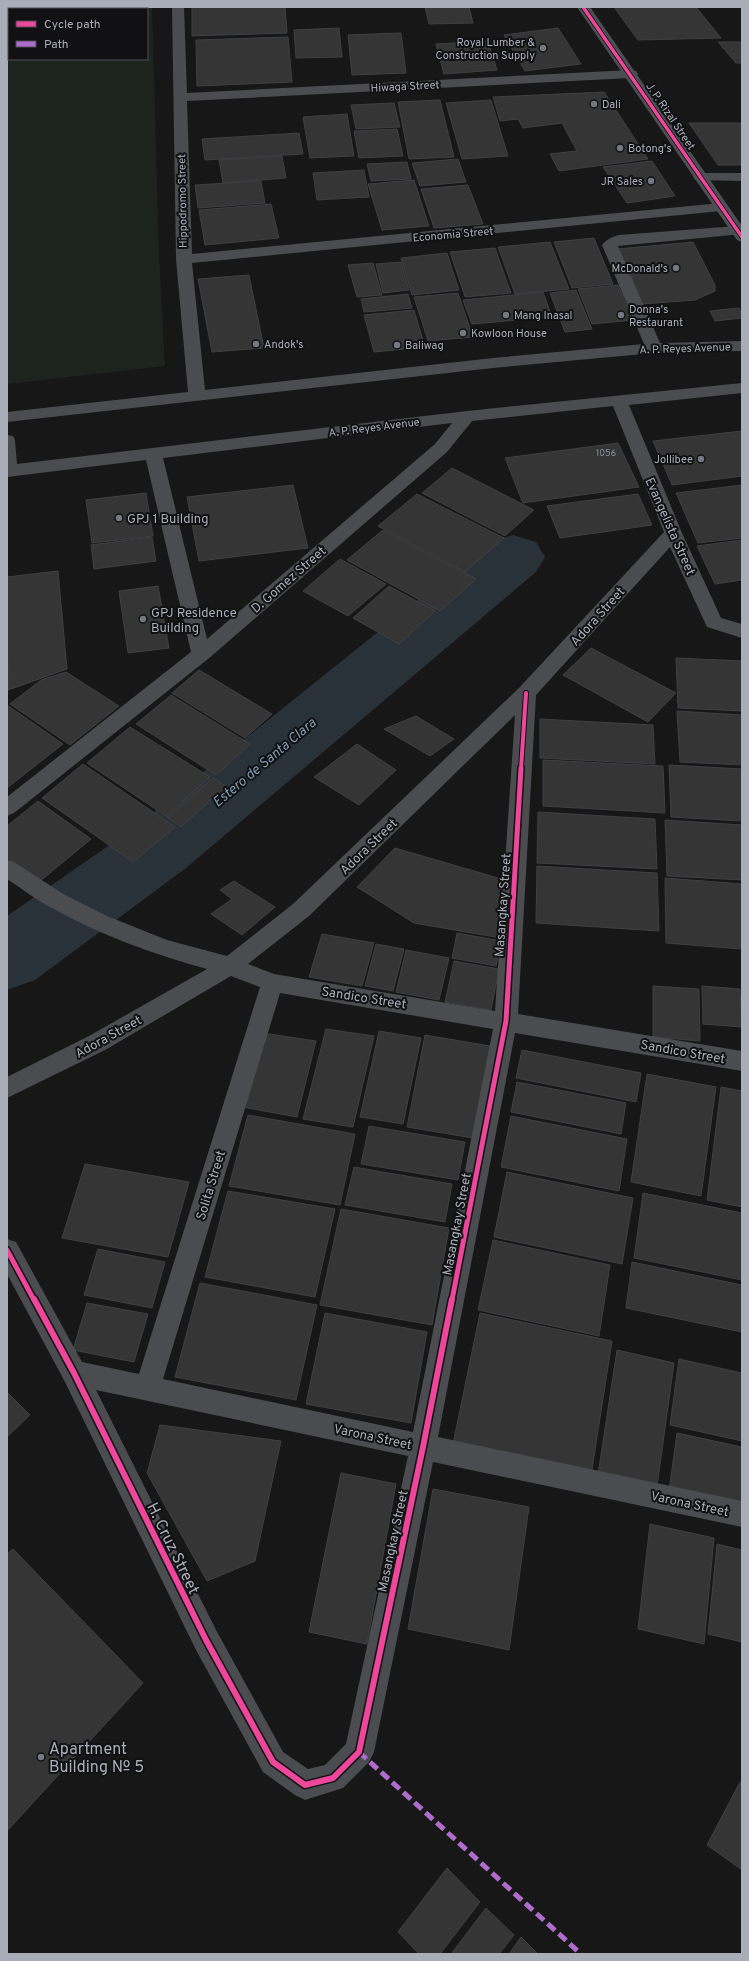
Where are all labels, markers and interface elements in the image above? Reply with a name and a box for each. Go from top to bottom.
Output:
legend [8,8,148,60]
text: Cycle path [44,17,101,33]
place label: Royal Lumber & Construction Supply [436,36,536,63]
text: Path [44,37,69,53]
marker: Royal Lumber & Construction Supply [538,43,548,53]
street label: Hiwaga Street [370,78,440,96]
street label: J. P. Rizal Street [642,80,698,153]
place label: Dali [602,98,621,112]
marker: Dali [589,99,599,109]
place label: Botong's [628,142,672,156]
marker: Botong's [615,143,625,153]
street label: Hippodromo Street [175,154,191,248]
place label: JR Sales [601,175,643,189]
marker: JR Sales [646,176,656,186]
street label: Economia Street [412,224,494,246]
place label: McDonald's [612,262,668,276]
marker: McDonald's [671,263,681,273]
place label: Donna's Restaurant [629,303,683,330]
place label: Mang Inasal [514,309,572,323]
marker: Mang Inasal [501,310,511,320]
marker: Donna's Restaurant [616,310,626,320]
place label: Kowloon House [471,327,547,341]
marker: Kowloon House [458,328,468,338]
place label: Andok's [264,338,304,352]
marker: Andok's [251,339,261,349]
place label: Baliwag [405,339,444,353]
marker: Baliwag [392,340,402,350]
street label: A. P. Reyes Avenue [639,340,731,358]
street label: A. P. Reyes Avenue [328,415,420,441]
house number: 1056 [596,448,616,459]
place label: Jollibee [654,453,693,467]
marker: Jollibee [696,454,706,464]
street label: Evangelista Street [640,475,698,578]
place label: GPJ 1 Building [127,512,209,528]
marker: GPJ 1 Building [114,513,124,523]
street label: D. Gomez Street [249,544,330,617]
street label: Adora Street [568,585,629,650]
place label: GPJ Residence Building [151,606,237,637]
marker: GPJ Residence Building [138,614,148,624]
water label: Estero de Santa Clara [210,715,321,811]
street label: Adora Street [337,816,402,879]
street label: Masangkay Street [492,853,516,957]
street label: Sandico Street [320,984,407,1014]
street label: Adora Street [73,1013,145,1063]
street label: Sandico Street [639,1038,726,1068]
street label: Solita Street [194,1149,230,1222]
street label: Masangkay Street [440,1172,476,1277]
street label: Varona Street [332,1422,413,1454]
street label: Masangkay Street [375,1489,413,1594]
street label: Varona Street [649,1489,730,1521]
street label: H. Cruz Street [141,1500,203,1598]
place label: Apartment Building № 5 [49,1740,144,1778]
marker: Apartment Building № 5 [36,1752,46,1762]

